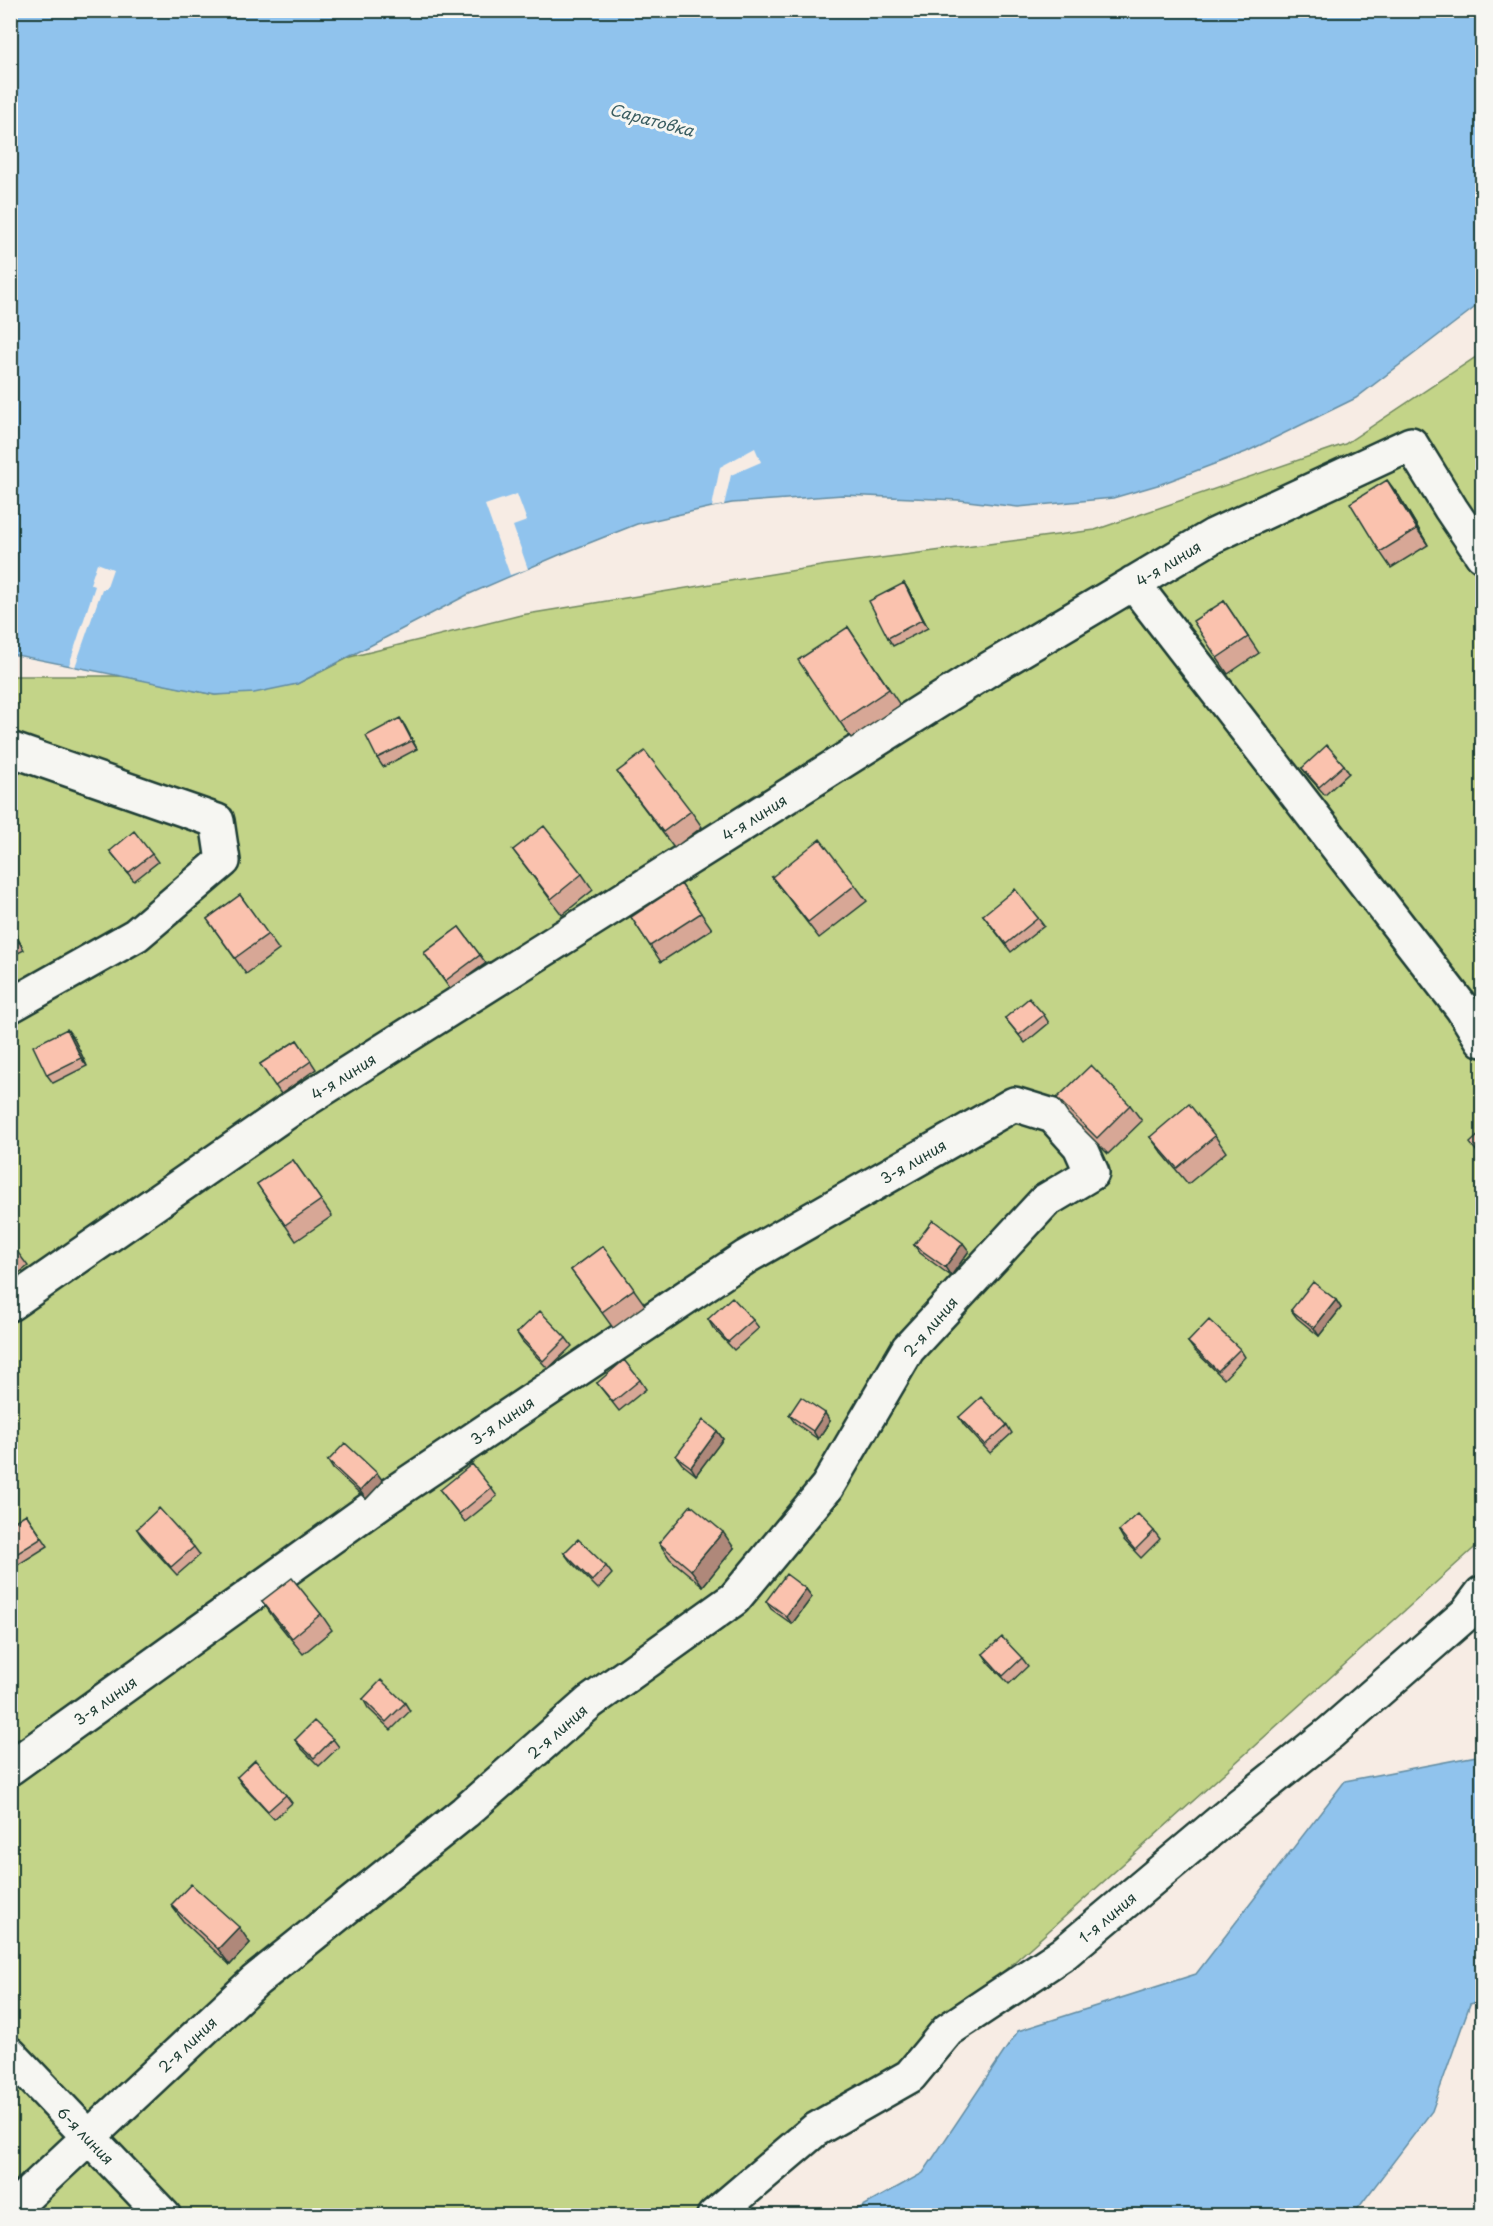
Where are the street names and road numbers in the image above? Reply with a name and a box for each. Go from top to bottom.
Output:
street label: 4-я линия [1131,534,1205,592]
street label: 4-я линия [717,788,791,846]
street label: 4-я линия [306,1047,380,1105]
street label: 3-я линия [876,1133,950,1189]
street label: 2-я линия [897,1291,963,1361]
street label: 3-я линия [465,1390,539,1450]
street label: 3-я линия [69,1670,141,1730]
street label: 2-я линия [522,1698,592,1764]
street label: 1-я линия [1073,1886,1141,1948]
street label: 2-я линия [152,2011,222,2077]
street label: 6-я линия [52,2101,120,2169]

